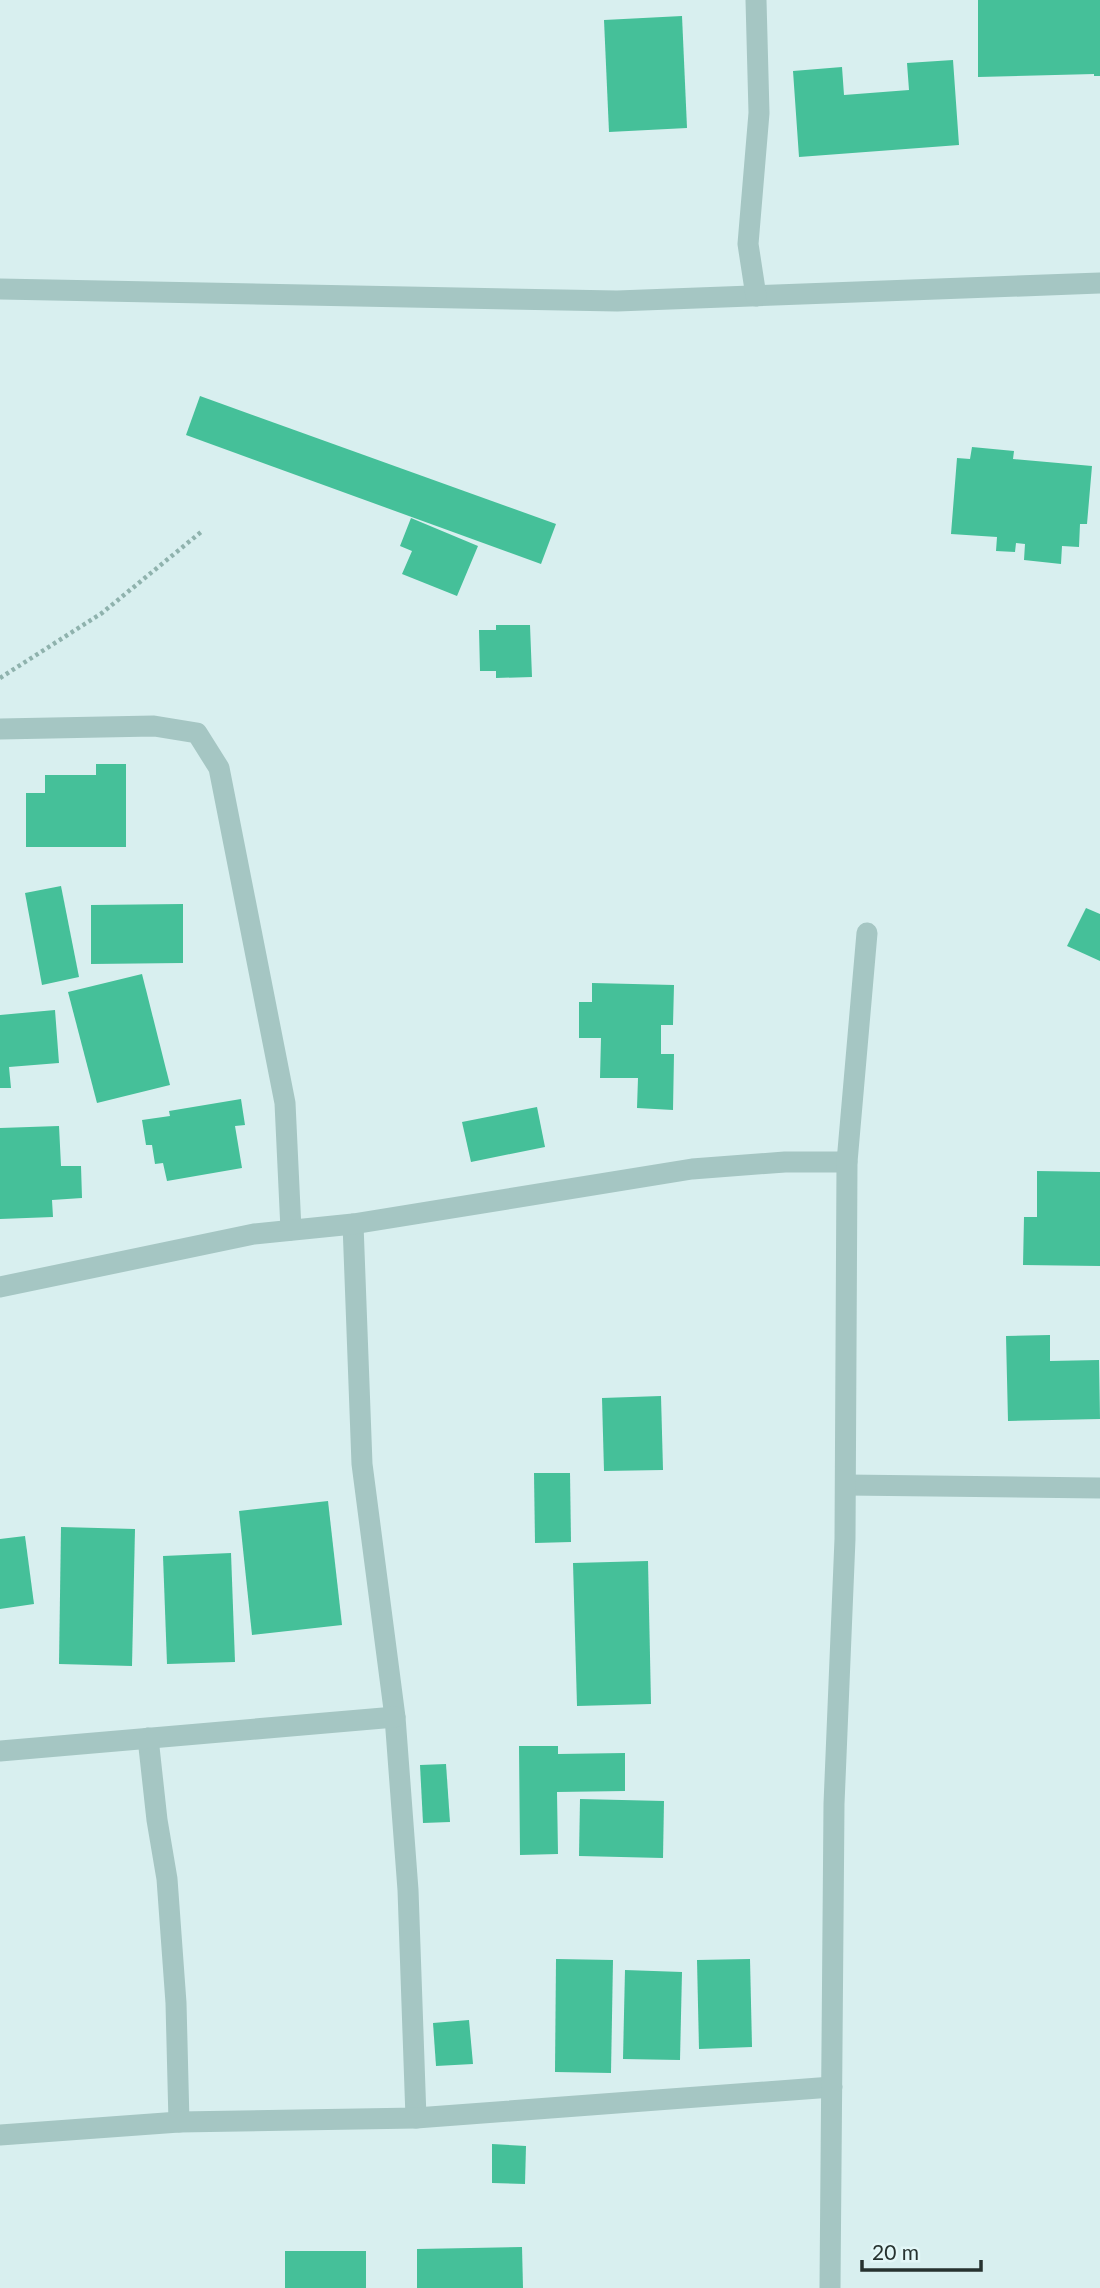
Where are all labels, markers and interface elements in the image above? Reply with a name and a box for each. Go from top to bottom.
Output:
scale bar [862,2228,981,2272]
text: 20 m [872,2239,919,2264]

